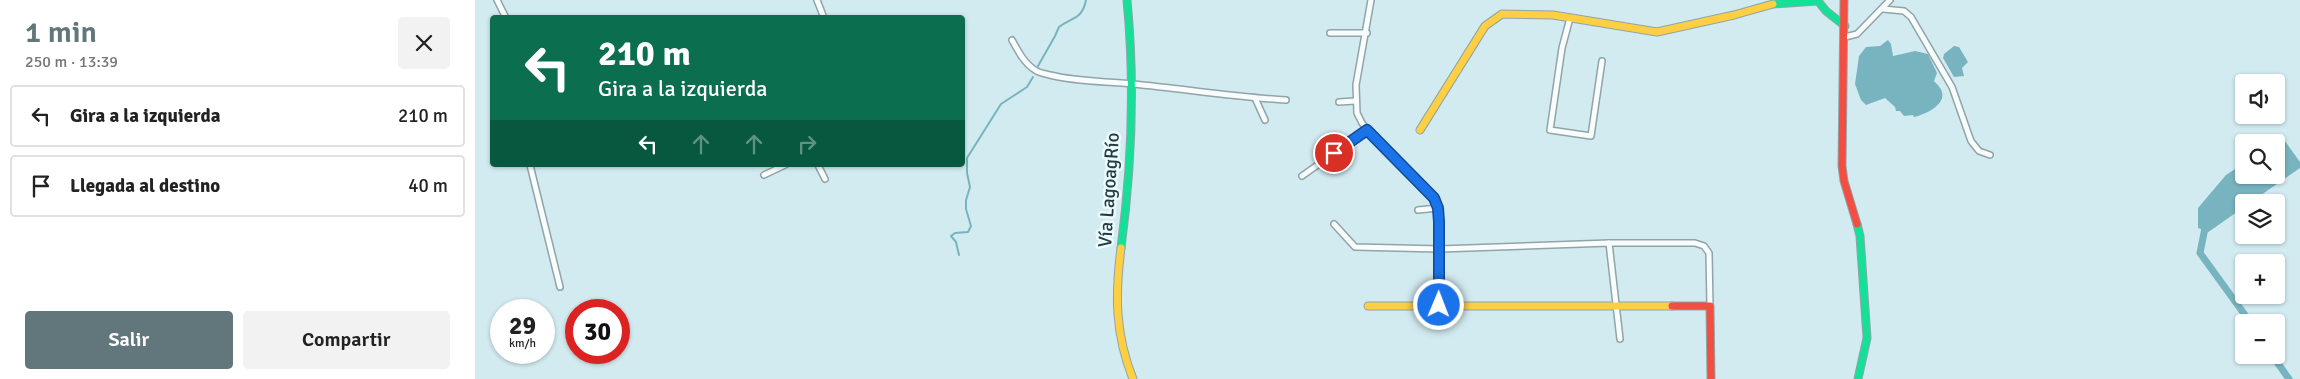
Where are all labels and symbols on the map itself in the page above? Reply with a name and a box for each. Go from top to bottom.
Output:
street label: Vía LagoagRío [1093,132,1125,248]
pin [1313,132,1355,174]
position arrow [1412,278,1464,330]
speed limit sign: 30 [565,299,630,364]

